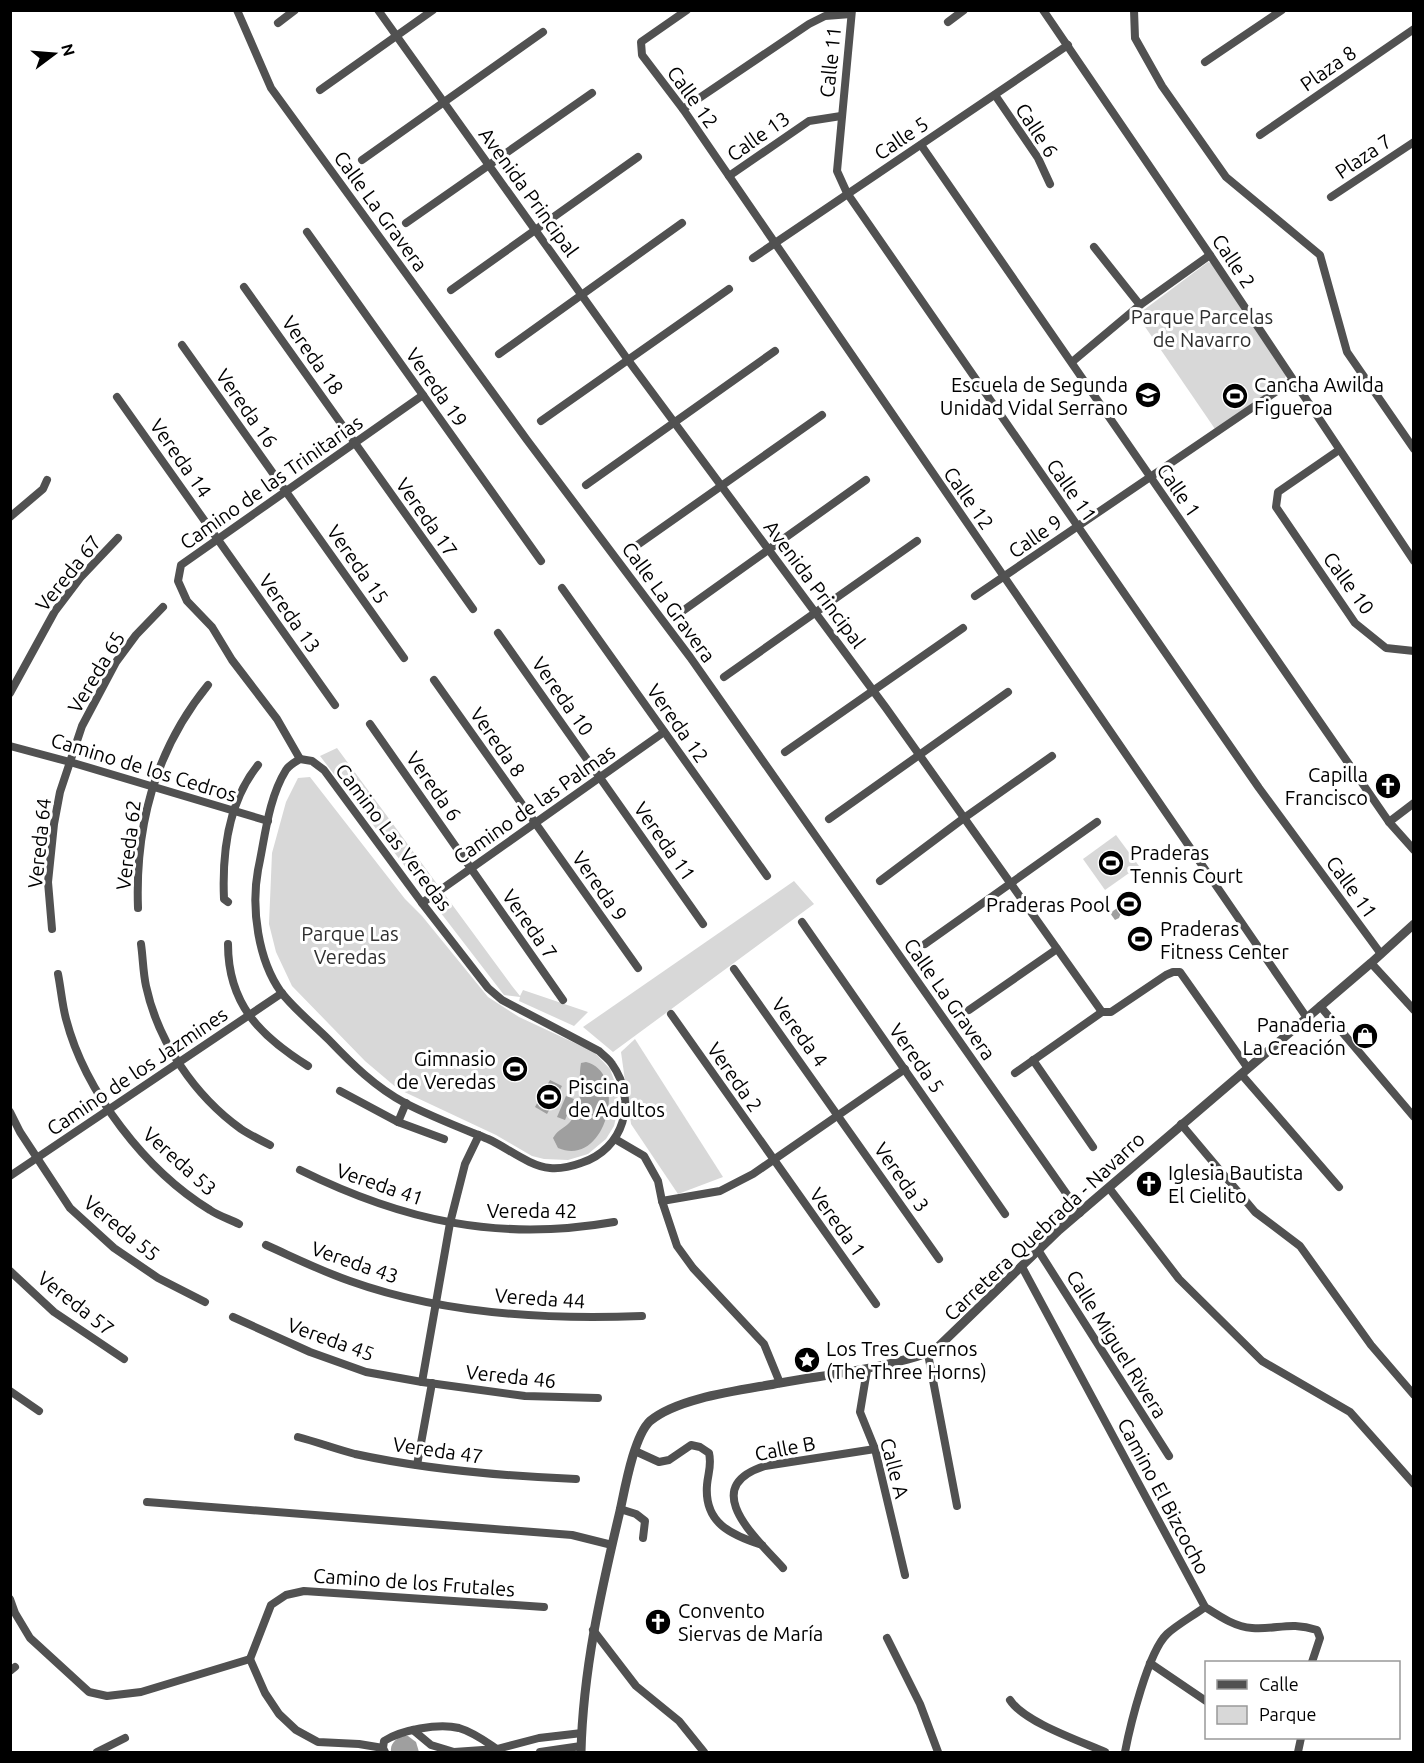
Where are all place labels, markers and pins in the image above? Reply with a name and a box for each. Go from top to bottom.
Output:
place label: Escuela de Segunda Unidad Vidal Serrano [940,373,1128,419]
place label: Cancha Awilda Figueroa [1254,373,1384,419]
school or university icon: Escuela de Segunda Unidad Vidal Serrano [1133,380,1163,410]
sports icon: Cancha Awilda Figueroa [1220,381,1250,411]
place label: Capilla Francisco [1285,763,1368,809]
church icon: Capilla Francisco [1373,771,1403,801]
place label: Praderas Tennis Court [1130,841,1243,887]
sports icon: Praderas Tennis Court [1096,848,1126,878]
sports icon: Praderas Pool [1114,889,1144,919]
place label: Praderas Pool [986,893,1110,916]
place label: Praderas Fitness Center [1160,917,1289,963]
sports icon: Praderas Fitness Center [1125,924,1155,954]
place label: Panaderia La Creación [1243,1013,1346,1059]
shop icon: Panaderia La Creación [1350,1021,1380,1051]
place label: Gimnasio de Veredas [396,1047,496,1093]
sports icon: Gimnasio de Veredas [500,1054,530,1084]
place label: Piscina de Adultos [568,1075,665,1121]
sports icon: Piscina de Adultos [534,1082,564,1112]
place label: Iglesia Bautista El Cielito [1168,1161,1303,1207]
church icon: Iglesia Bautista El Cielito [1134,1169,1164,1199]
place label: Los Tres Cuernos (The Three Horns) [826,1337,987,1383]
place icon: Los Tres Cuernos (The Three Horns) [792,1345,822,1375]
place label: Convento Siervas de María [678,1599,823,1645]
church icon: Convento Siervas de María [643,1607,673,1637]

